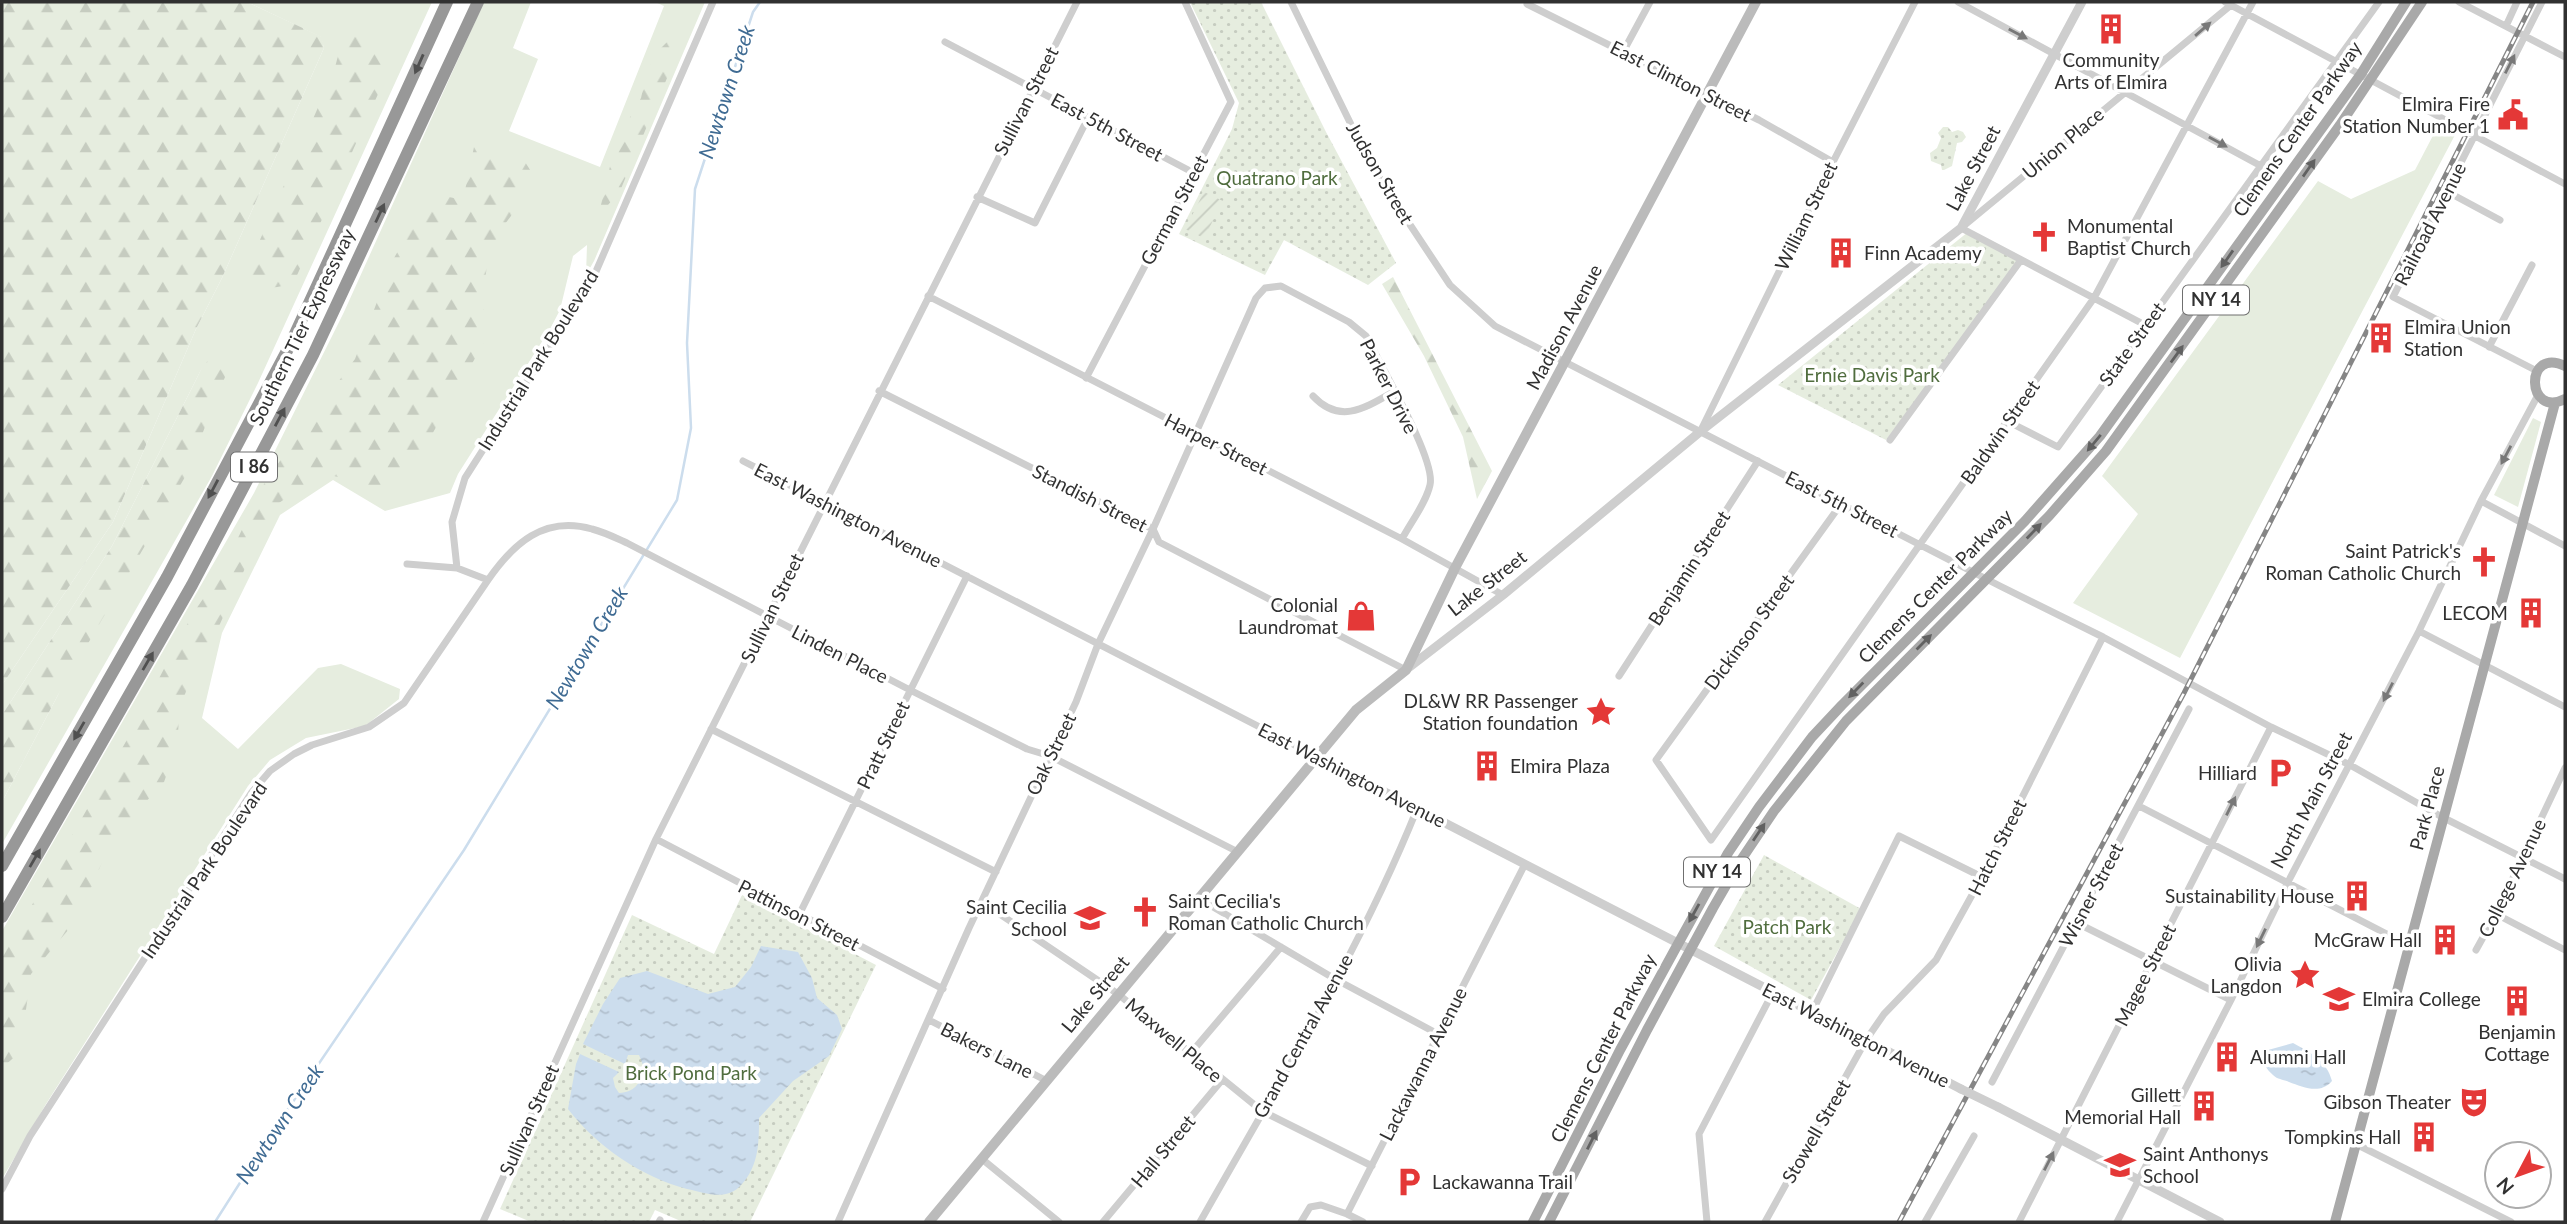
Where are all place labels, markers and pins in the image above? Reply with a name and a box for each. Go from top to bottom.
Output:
building icon: Community Arts of Elmira [2094,12,2128,46]
place label: Community Arts of Elmira [2054,48,2168,93]
place label: Elmira Fire Station Number 1 [2342,92,2490,137]
public building icon: Elmira Fire Station Number 1 [2496,98,2530,132]
place label: Monumental Baptist Church [2067,214,2191,259]
church icon: Monumental Baptist Church [2027,220,2061,254]
building icon: Finn Academy [1824,236,1858,270]
place label: Finn Academy [1864,241,1982,264]
place label: Elmira Union Station [2404,315,2511,360]
building icon: Elmira Union Station [2364,321,2398,355]
place label: Saint Patrick's Roman Catholic Church [2265,539,2461,584]
church icon: Saint Patrick's Roman Catholic Church [2467,545,2501,579]
place label: Colonial Laundromat [1238,593,1338,638]
building icon: LECOM [2514,596,2548,630]
shop icon: Colonial Laundromat [1344,599,1378,633]
place label: LECOM [2442,601,2508,624]
place label: DL&W RR Passenger Station foundation [1404,689,1578,734]
place icon: DL&W RR Passenger Station foundation [1584,695,1618,729]
building icon: Elmira Plaza [1470,749,1504,783]
place label: Elmira Plaza [1510,754,1610,777]
parking icon: Hilliard [2263,756,2297,790]
place label: Hilliard [2198,761,2257,784]
building icon: Sustainability House [2340,879,2374,913]
place label: Sustainability House [2165,884,2334,907]
place label: Saint Cecilia's Roman Catholic Church [1168,889,1364,934]
place label: Saint Cecilia School [966,895,1067,940]
church icon: Saint Cecilia's Roman Catholic Church [1128,895,1162,929]
school or university icon: Saint Cecilia School [1073,901,1107,935]
building icon: McGraw Hall [2428,923,2462,957]
place label: McGraw Hall [2314,928,2422,951]
place label: Olivia Langdon [2210,952,2282,997]
place icon: Olivia Langdon [2288,958,2322,992]
school or university icon: Elmira College [2322,982,2356,1016]
building icon: Benjamin Cottage [2500,984,2534,1018]
place label: Elmira College [2362,987,2481,1010]
place label: Benjamin Cottage [2478,1020,2556,1065]
building icon: Alumni Hall [2210,1040,2244,1074]
place label: Alumni Hall [2250,1045,2346,1068]
place label: Gillett Memorial Hall [2064,1083,2181,1128]
theatre icon: Gibson Theater [2457,1085,2491,1119]
building icon: Gillett Memorial Hall [2187,1089,2221,1123]
place label: Gibson Theater [2323,1090,2451,1113]
building icon: Tompkins Hall [2407,1120,2441,1154]
place label: Tompkins Hall [2285,1125,2401,1148]
place label: Saint Anthonys School [2143,1142,2268,1187]
school or university icon: Saint Anthonys School [2103,1148,2137,1182]
parking icon: Lackawanna Trail [1392,1165,1426,1199]
place label: Lackawanna Trail [1432,1170,1573,1193]

